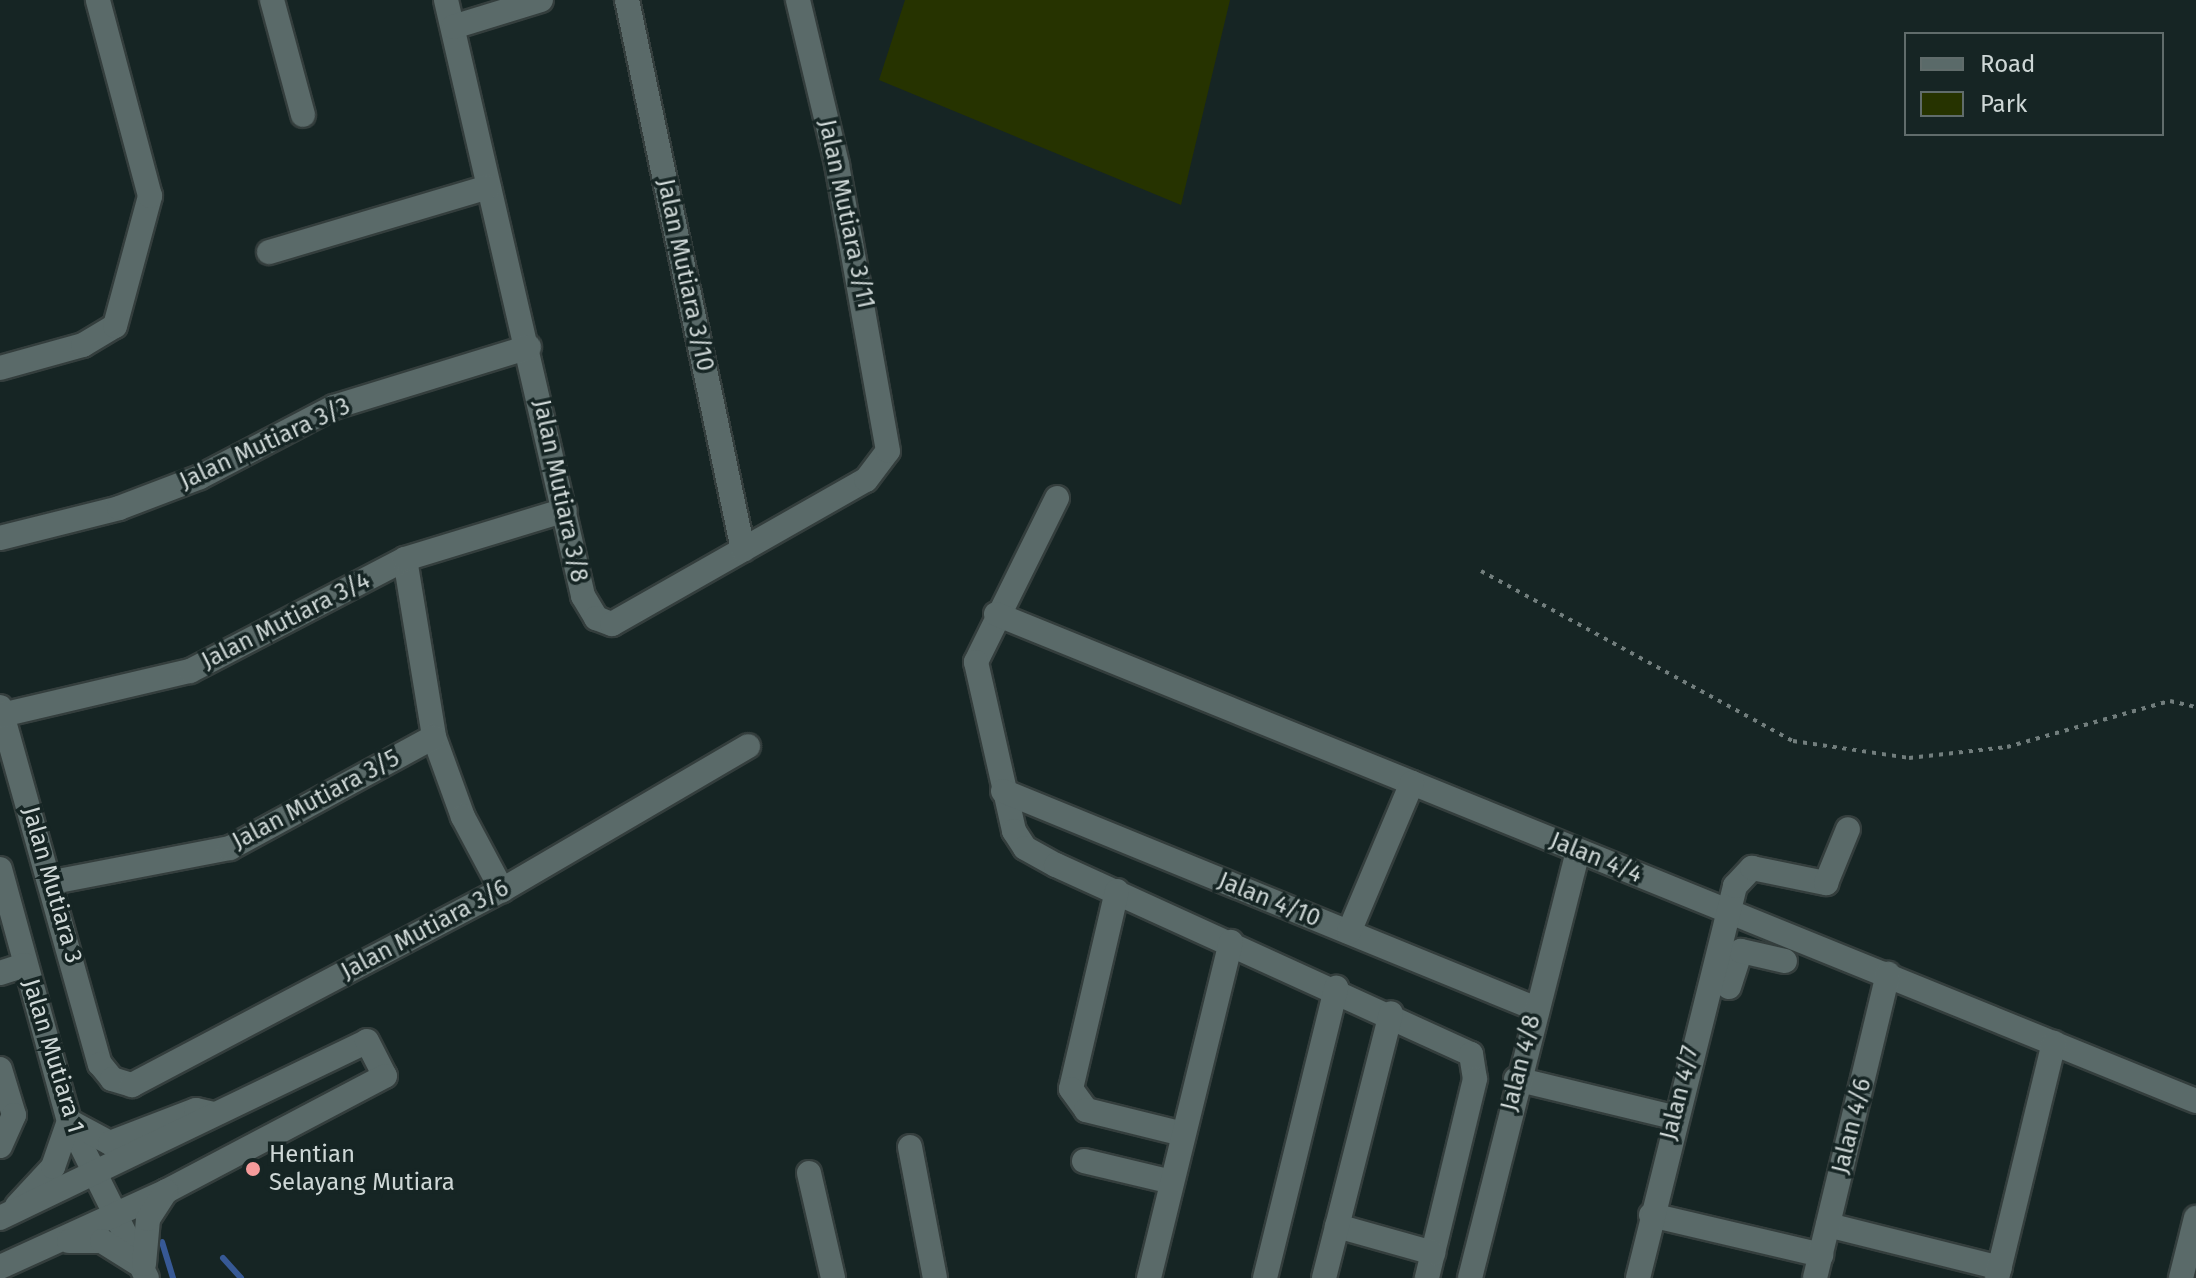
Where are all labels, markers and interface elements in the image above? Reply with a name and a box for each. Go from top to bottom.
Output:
legend [1904,32,2164,136]
text: Road [1980,50,2035,78]
text: Park [1980,90,2027,118]
street label: Jalan Mutiara 3/11 [812,117,880,311]
street label: Jalan Mutiara 3/10 [651,176,719,374]
street label: Jalan Mutiara 3/3 [175,392,355,496]
street label: Jalan Mutiara 3/8 [527,397,593,585]
street label: Jalan Mutiara 3/4 [197,566,375,676]
street label: Jalan Mutiara 3/5 [228,744,404,856]
street label: Jalan Mutiara 3 [16,803,88,967]
street label: Jalan 4/4 [1546,827,1646,889]
street label: Jalan 4/10 [1214,866,1324,934]
street label: Jalan Mutiara 3/6 [336,874,514,986]
street label: Jalan Mutiara 1 [16,975,90,1137]
street label: Jalan 4/8 [1495,1012,1547,1114]
street label: Jalan 4/7 [1654,1043,1706,1143]
street label: Jalan 4/6 [1826,1075,1878,1177]
place label: Hentian Selayang Mutiara [269,1141,455,1197]
marker: Hentian Selayang Mutiara [244,1160,262,1178]

